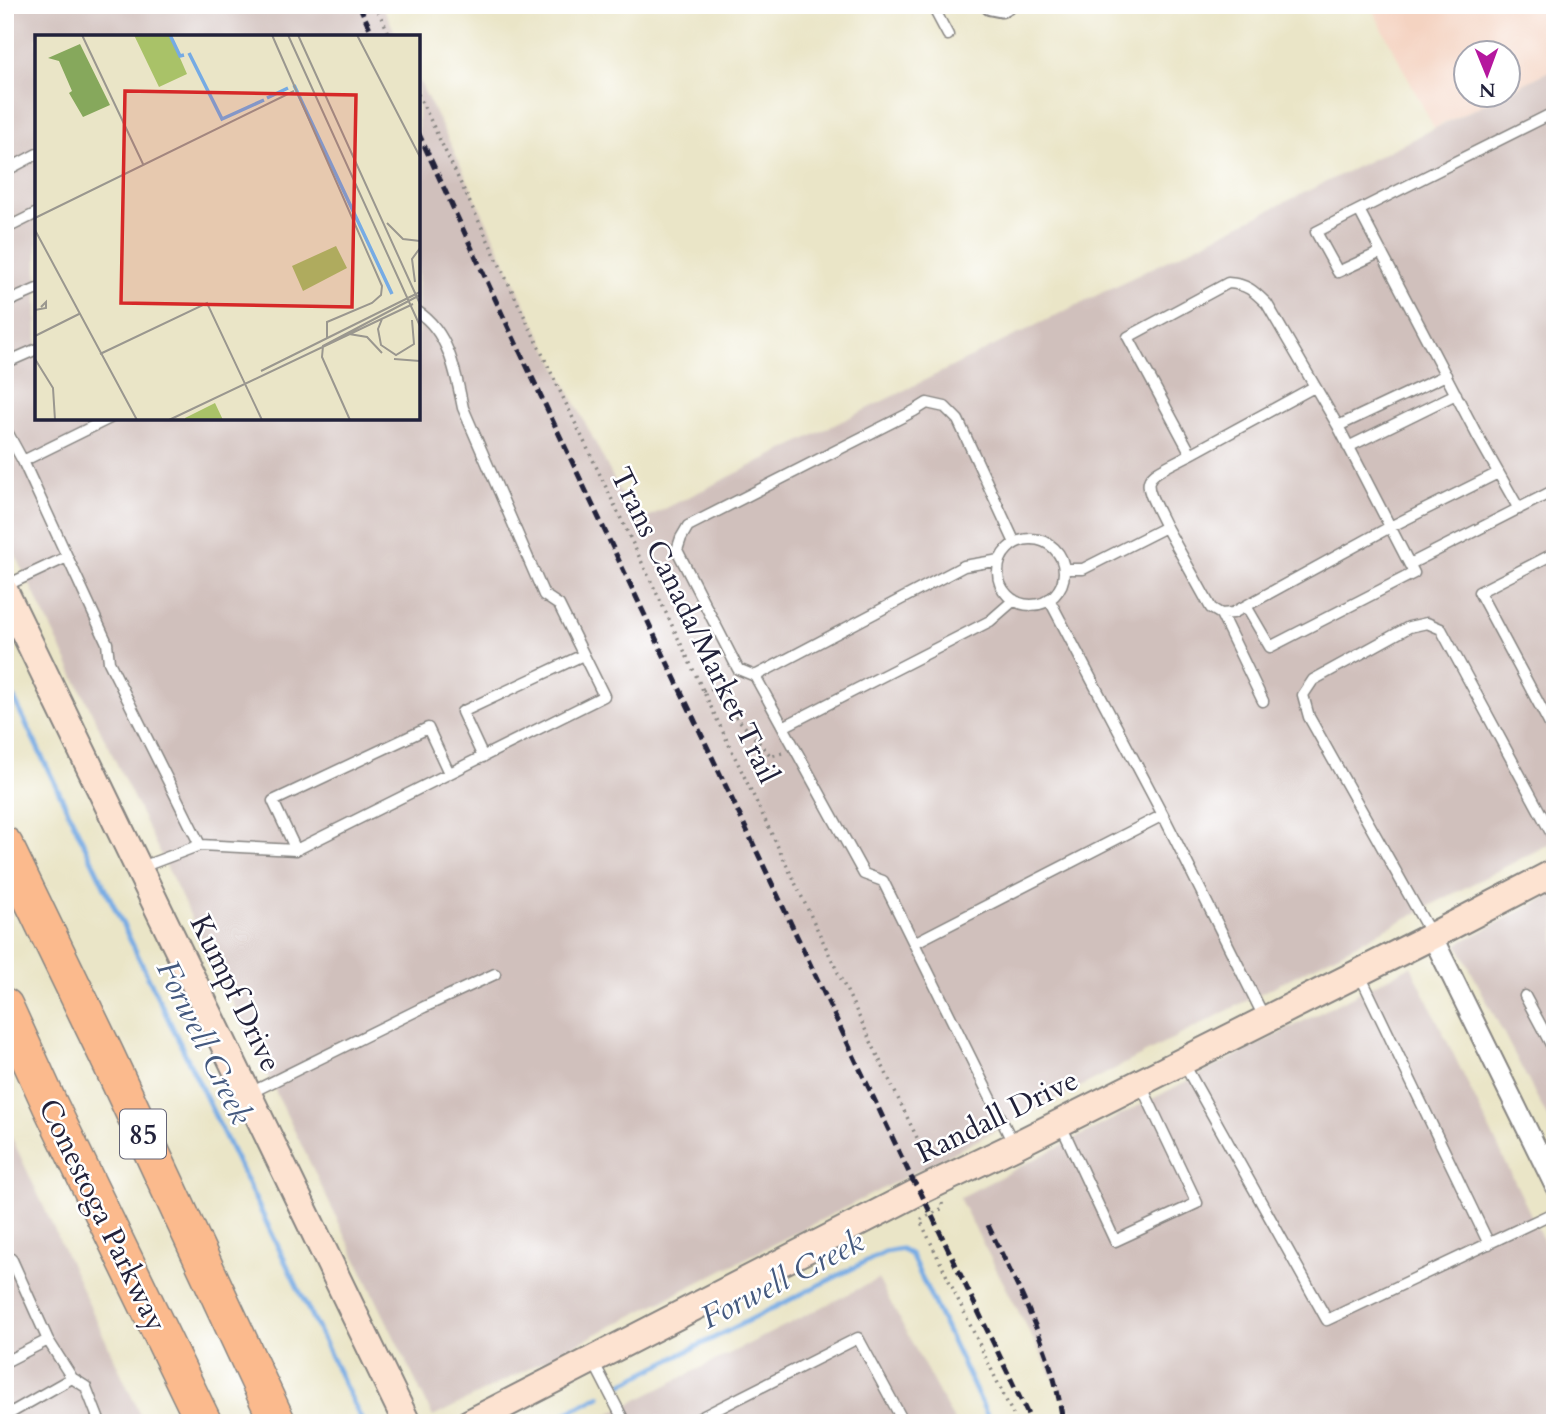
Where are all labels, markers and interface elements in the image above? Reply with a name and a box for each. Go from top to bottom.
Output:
inset map [35,35,420,420]
north arrow [1452,38,1522,108]
text: N [1478,77,1496,103]
street label: Trans Canada/Market Trail [600,460,789,790]
street label: Kumpf Drive [180,908,291,1079]
water label: Forwell Creek [145,953,263,1132]
street label: Randall Drive [909,1060,1085,1173]
street label: Conestoga Parkway [28,1092,177,1338]
road number: 85 [120,1110,166,1158]
water label: Forwell Creek [693,1220,872,1340]

